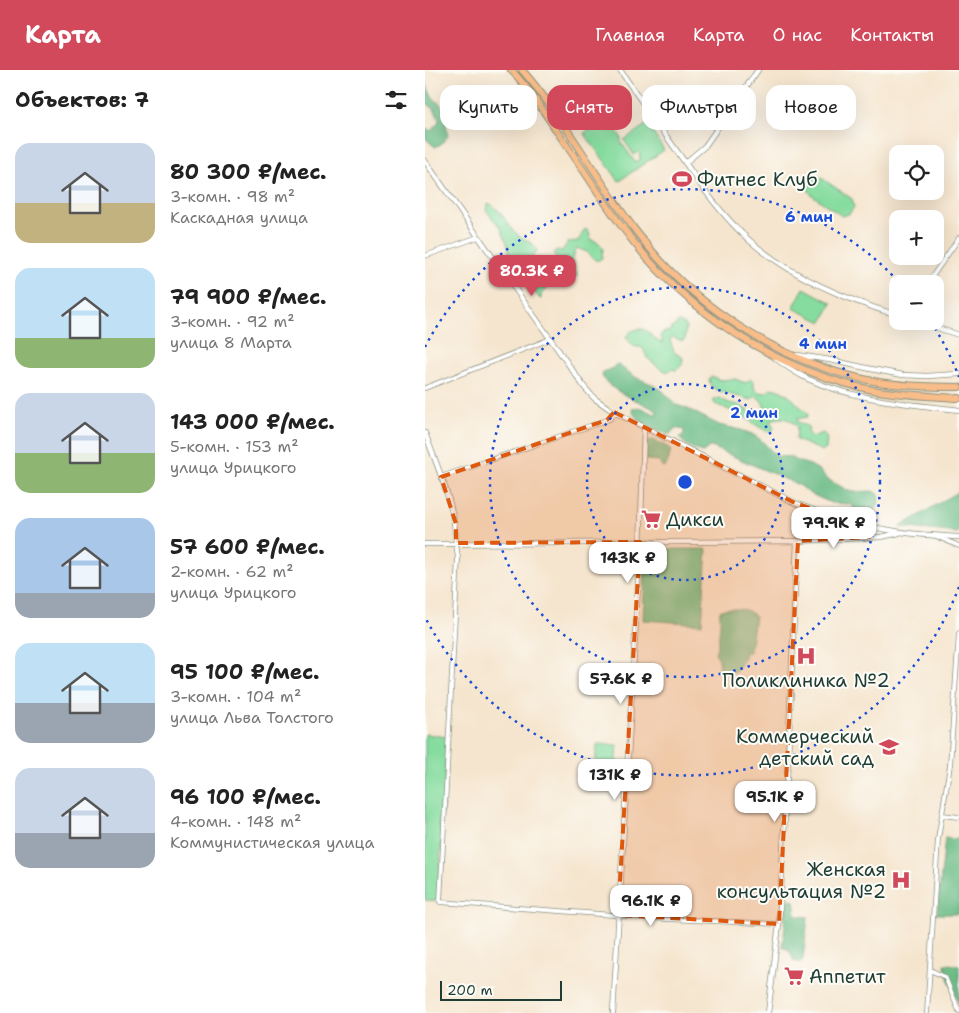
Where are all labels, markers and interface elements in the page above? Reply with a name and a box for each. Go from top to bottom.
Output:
text: Карта [25,19,101,51]
text: Главная [595,23,665,47]
text: Карта [693,23,745,47]
text: О нас [773,23,822,47]
text: Контакты [850,23,934,47]
chip: Купить [440,85,537,130]
chip: Снять [547,85,632,130]
chip: Фильтры [642,85,756,130]
chip: Новое [766,85,856,130]
text: Объектов: 7 [15,86,149,114]
icon: filters [382,86,410,114]
map controls [889,145,944,330]
button: locate [889,145,944,200]
text: 80 300 ₽/мес. [170,158,327,186]
icon: home [55,163,115,223]
place label: Фитнес Клуб [697,167,817,192]
sports icon: Фитнес Клуб [671,168,693,190]
text: 3-комн. · 98 m² [170,186,295,207]
text: Каскадная улица [170,207,308,228]
text: 6 мин [785,207,833,227]
button: + [889,210,944,265]
pin: 80.3K ₽ [486,254,578,297]
text: 80.3K ₽ [500,260,564,281]
button: − [889,275,944,330]
text: 79 900 ₽/мес. [170,283,326,311]
icon: home [55,288,115,348]
text: 3-комн. · 92 m² [170,311,295,332]
text: улица 8 Марта [170,332,292,353]
text: 4 мин [799,334,847,354]
text: 2 мин [730,403,778,423]
text: 143 000 ₽/мес. [170,408,335,436]
icon: home [55,413,115,473]
text: 5-комн. · 153 m² [170,436,299,457]
text: улица Урицкого [170,457,296,478]
centre of rings [676,473,694,491]
pin: 79.9K ₽ [788,506,880,549]
place label: Дикси [666,507,724,532]
supermarket icon: Дикси [640,508,662,530]
text: 79.9K ₽ [802,512,866,533]
text: 57 600 ₽/мес. [170,533,325,561]
icon: home [55,538,115,598]
pin: 143K ₽ [587,542,669,584]
text: 143K ₽ [600,547,656,568]
text: 2-комн. · 62 m² [170,561,294,582]
text: улица Урицкого [170,582,296,603]
hospital icon: Поликлиника №2 [795,645,817,667]
text: 95 100 ₽/мес. [170,658,320,686]
pin: 57.6K ₽ [575,662,667,705]
icon: home [55,663,115,723]
text: 57.6K ₽ [590,668,652,689]
place label: Поликлиника №2 [722,668,890,693]
text: 3-комн. · 104 m² [170,686,301,707]
text: улица Льва Толстого [170,707,334,728]
place label: Коммерческий детский сад [736,724,874,771]
school or university icon: Коммерческий детский сад [878,736,900,758]
pin: 131K ₽ [574,758,656,801]
text: 131K ₽ [589,764,641,785]
pin: 95.1K ₽ [729,780,821,823]
text: 96 100 ₽/мес. [170,783,321,811]
text: 95.1K ₽ [746,786,804,807]
icon: home [55,788,115,848]
text: 4-комн. · 148 m² [170,811,301,832]
text: Коммунистическая улица [170,832,374,853]
place label: Женская консультация №2 [717,857,886,904]
hospital icon: Женская консультация №2 [890,869,912,891]
pin: 96.1K ₽ [605,884,697,927]
text: 96.1K ₽ [621,890,681,911]
place label: Аппетит [809,964,886,989]
supermarket icon: Аппетит [783,965,805,987]
scale bar [440,978,563,1001]
text: 200 m [447,981,493,999]

